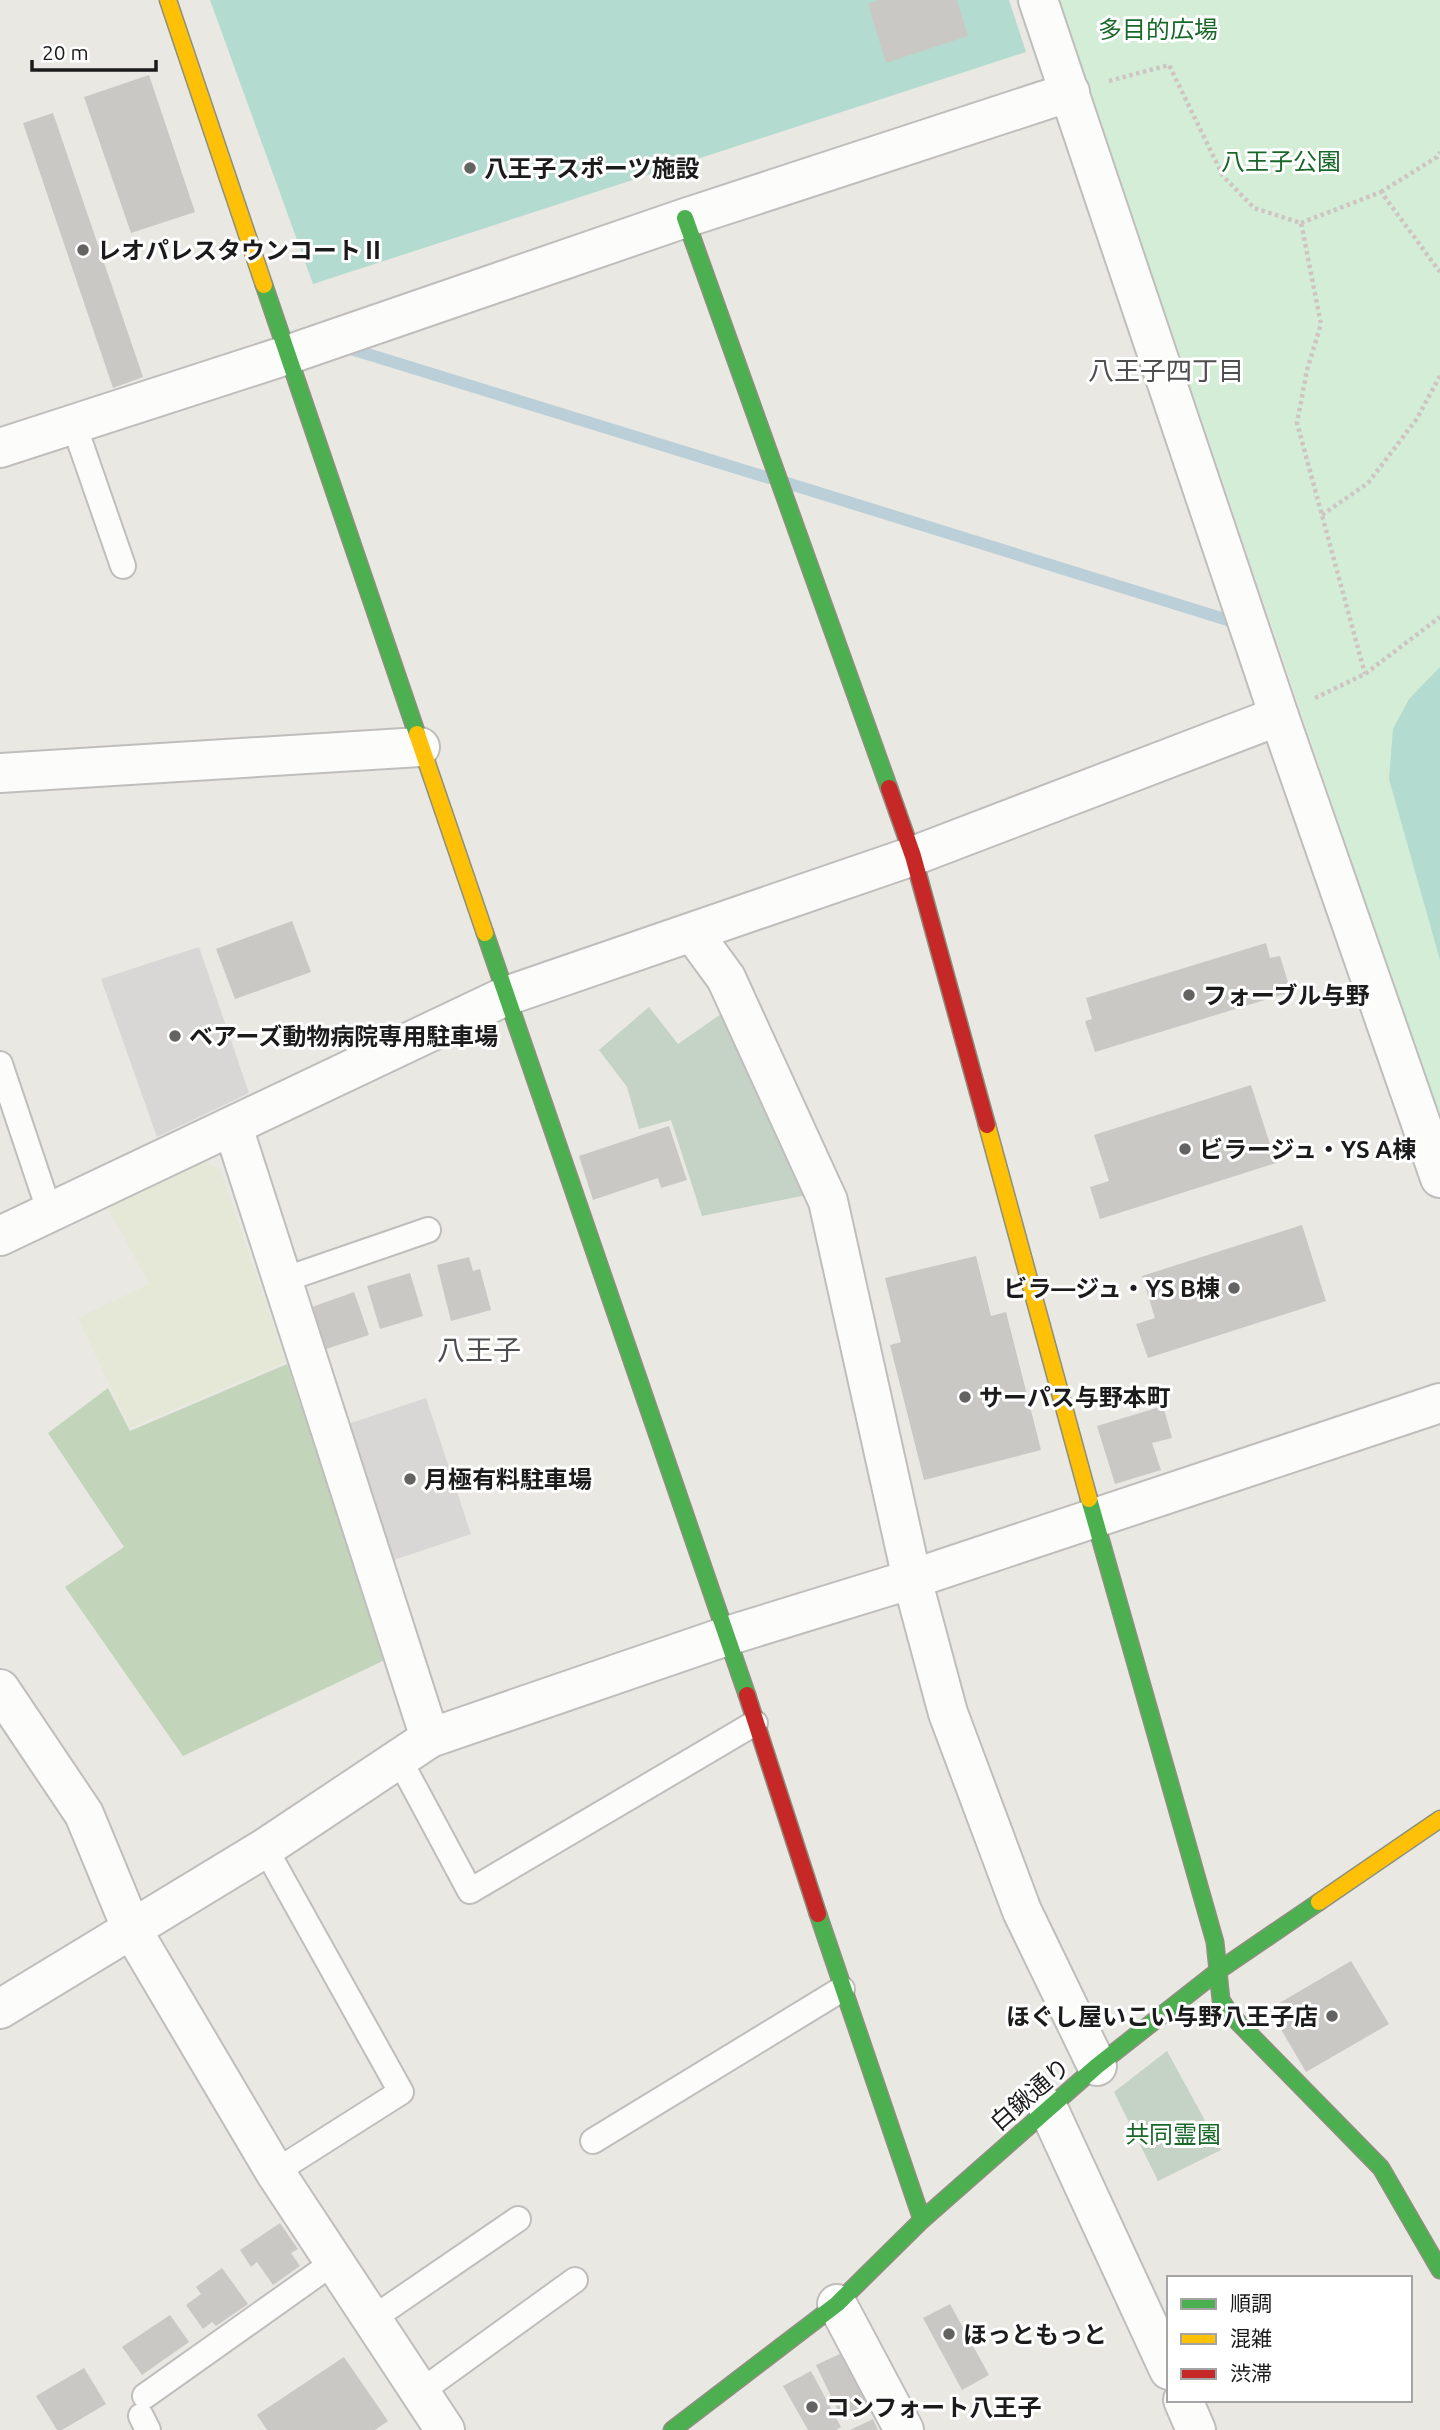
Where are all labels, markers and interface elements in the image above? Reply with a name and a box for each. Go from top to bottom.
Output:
park label: 多目的広場 [1098,16,1218,43]
scale bar [32,28,156,72]
text: 20 m [42,40,89,64]
park label: 八王子公園 [1221,148,1341,175]
place label: 八王子スポーツ施設 [484,155,700,182]
marker: 八王子スポーツ施設 [462,160,478,176]
place label: レオパレスタウンコートⅡ [97,237,385,264]
marker: レオパレスタウンコートⅡ [75,242,91,258]
district label: 八王子四丁目 [1088,356,1244,385]
place label: フォーブル与野 [1203,982,1370,1009]
marker: フォーブル与野 [1181,987,1197,1003]
place label: ベアーズ動物病院専用駐車場 [189,1023,498,1050]
marker: ベアーズ動物病院専用駐車場 [167,1028,183,1044]
place label: ビラージュ・YS A棟 [1199,1136,1416,1163]
marker: ビラージュ・YS A棟 [1177,1141,1193,1157]
place label: ビラ―ジュ・YS B棟 [1003,1275,1220,1302]
marker: ビラ―ジュ・YS B棟 [1226,1280,1242,1296]
district label: 八王子 [437,1334,521,1365]
place label: サーパス与野本町 [979,1384,1171,1411]
marker: サーパス与野本町 [957,1389,973,1405]
place label: 月極有料駐車場 [424,1466,592,1493]
marker: 月極有料駐車場 [402,1471,418,1487]
place label: ほぐし屋いこい与野八王子店 [1006,2003,1318,2030]
marker: ほぐし屋いこい与野八王子店 [1324,2008,1340,2024]
street label: 白鍬通り [985,2052,1075,2136]
park label: 共同霊園 [1125,2121,1221,2148]
legend [1167,2276,1412,2402]
text: 順調 [1230,2291,1272,2315]
place label: ほっともっと [963,2321,1107,2348]
marker: ほっともっと [941,2326,957,2342]
text: 混雑 [1230,2326,1272,2350]
text: 渋滞 [1230,2361,1272,2385]
place label: コンフォート八王子 [826,2394,1041,2421]
marker: コンフォート八王子 [804,2399,820,2415]

